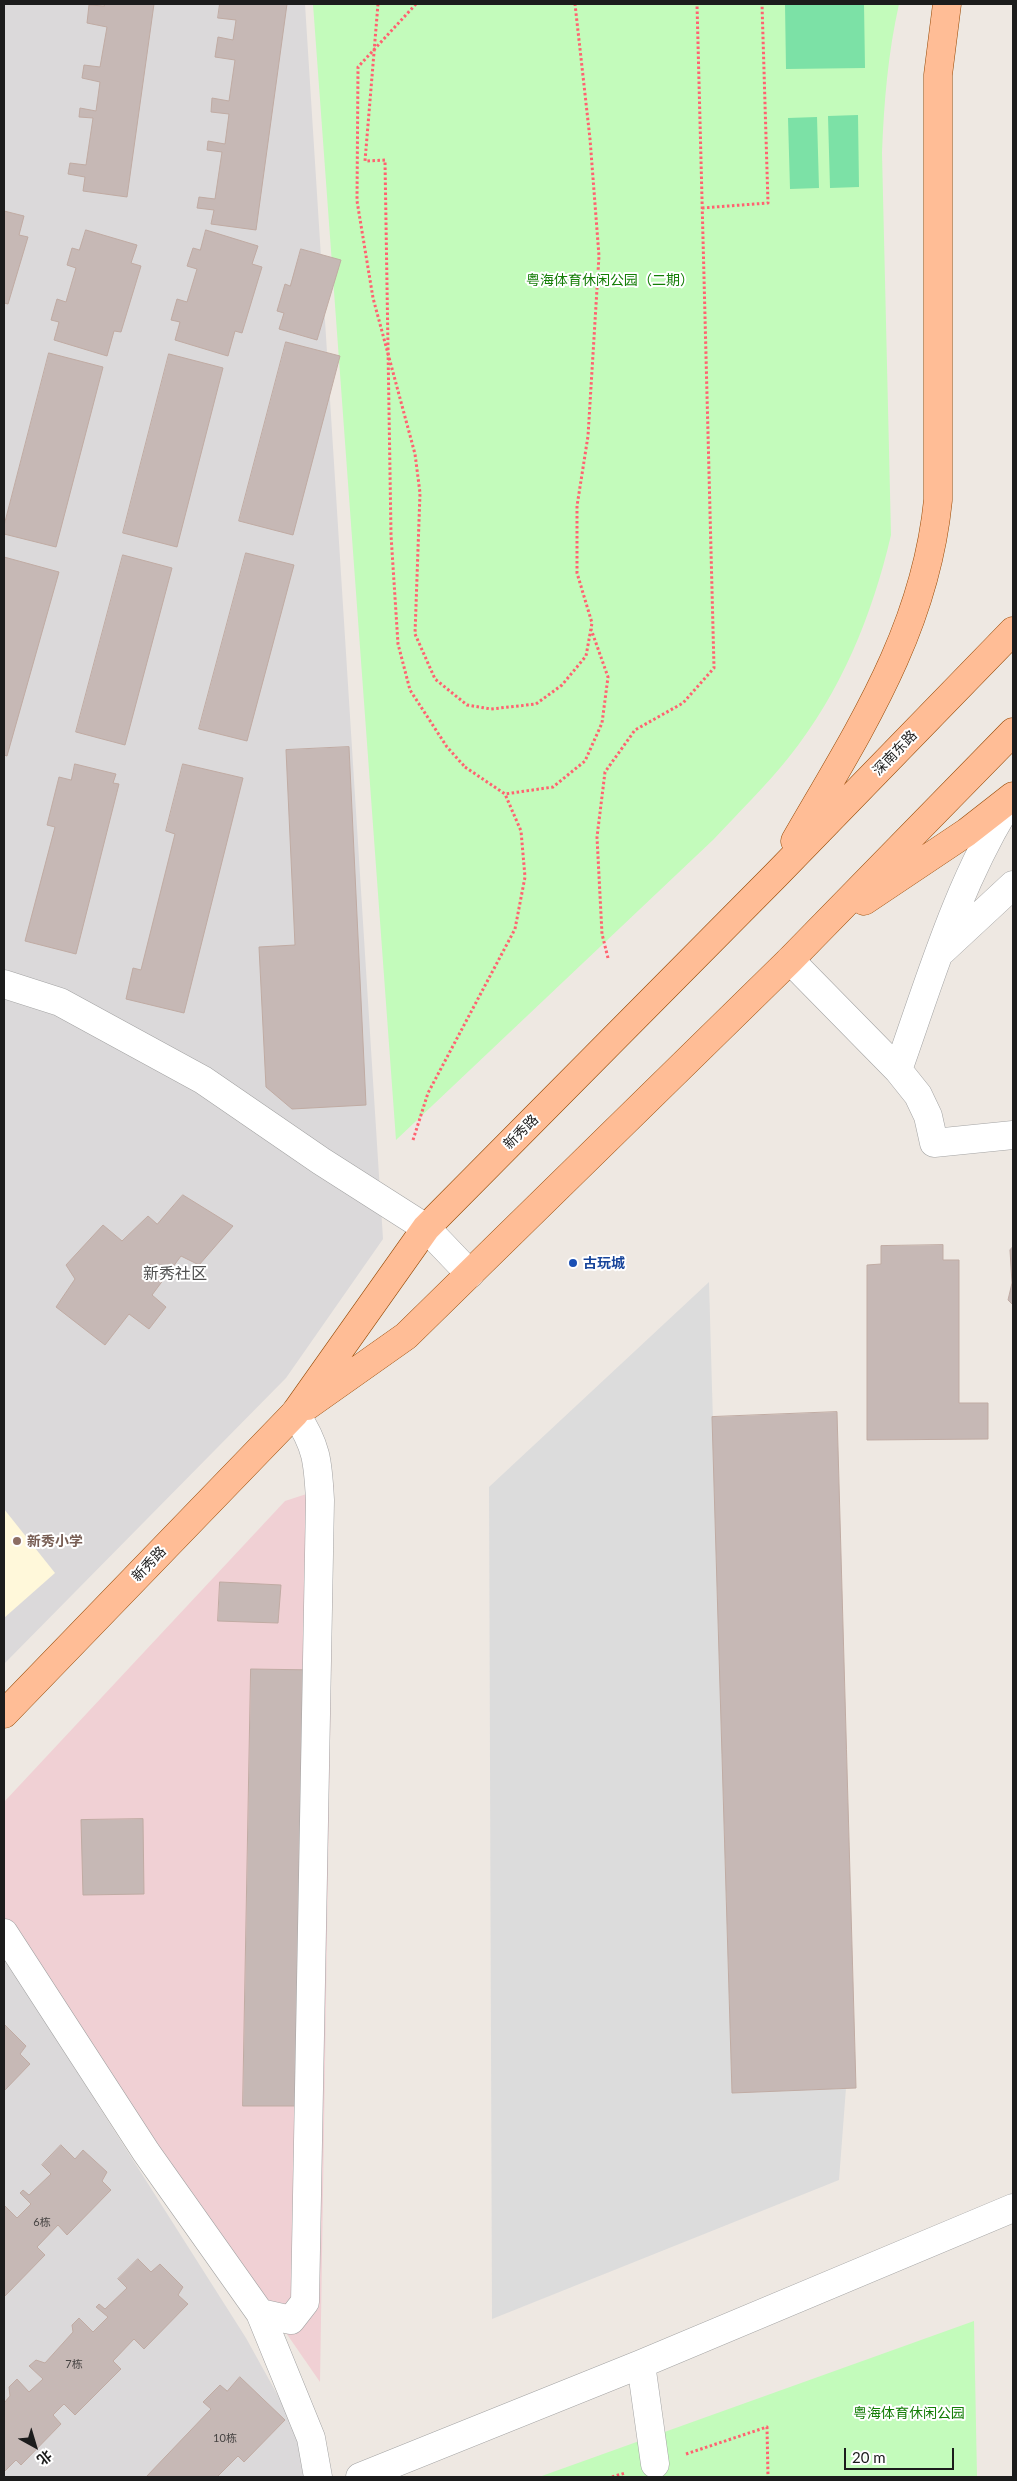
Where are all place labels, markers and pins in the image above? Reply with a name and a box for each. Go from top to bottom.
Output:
place label: 古玩城 [583,1255,625,1271]
marker: 古玩城 [567,1257,579,1269]
place label: 新秀小学 [27,1533,83,1549]
marker: 新秀小学 [11,1535,23,1547]

